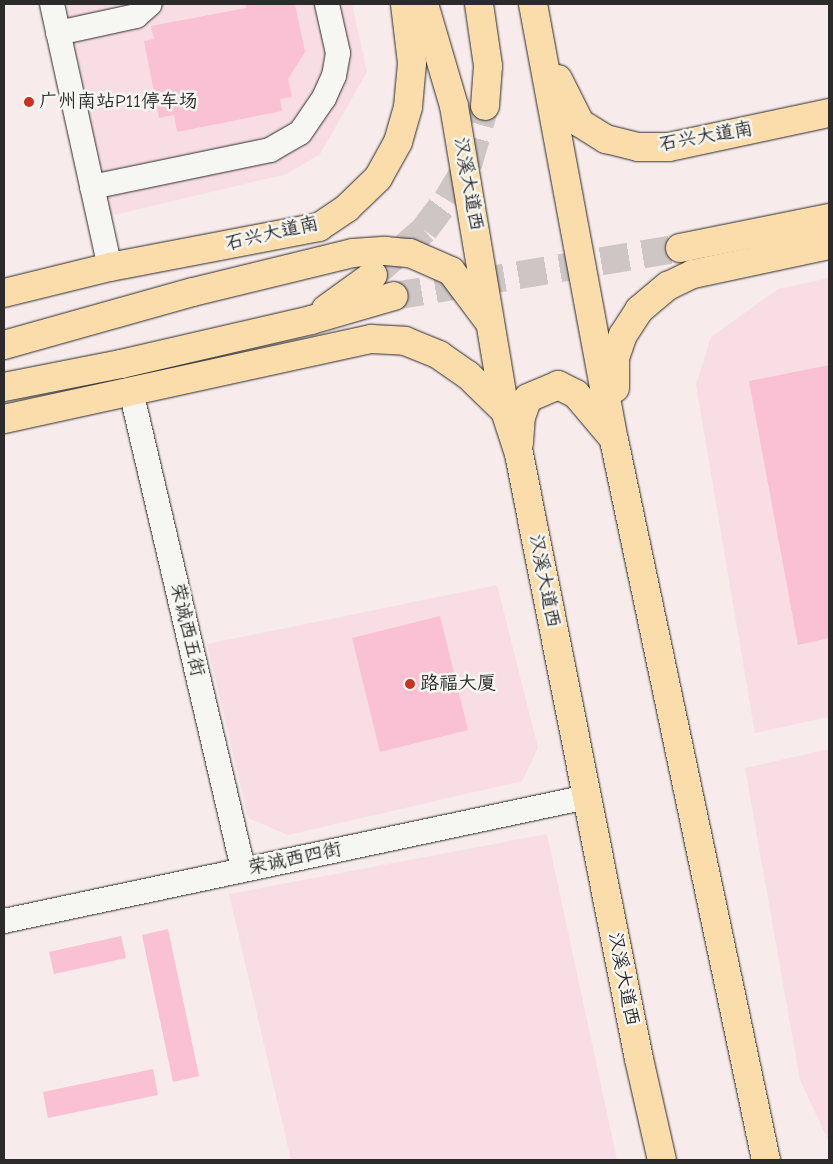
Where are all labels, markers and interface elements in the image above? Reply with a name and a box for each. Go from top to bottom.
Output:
place label: 广州南站P11停车场 [39,91,198,113]
marker: 广州南站P11停车场 [23,96,35,108]
street label: 石兴大道南 [657,118,755,156]
street label: 汉溪大道西 [449,135,487,233]
street label: 石兴大道南 [223,212,321,256]
street label: 汉溪大道西 [524,532,564,630]
street label: 荣诚西五街 [165,581,209,679]
place label: 路福大厦 [420,673,496,695]
marker: 路福大厦 [404,678,416,690]
street label: 荣诚西四街 [246,838,344,880]
street label: 汉溪大道西 [603,930,643,1028]

